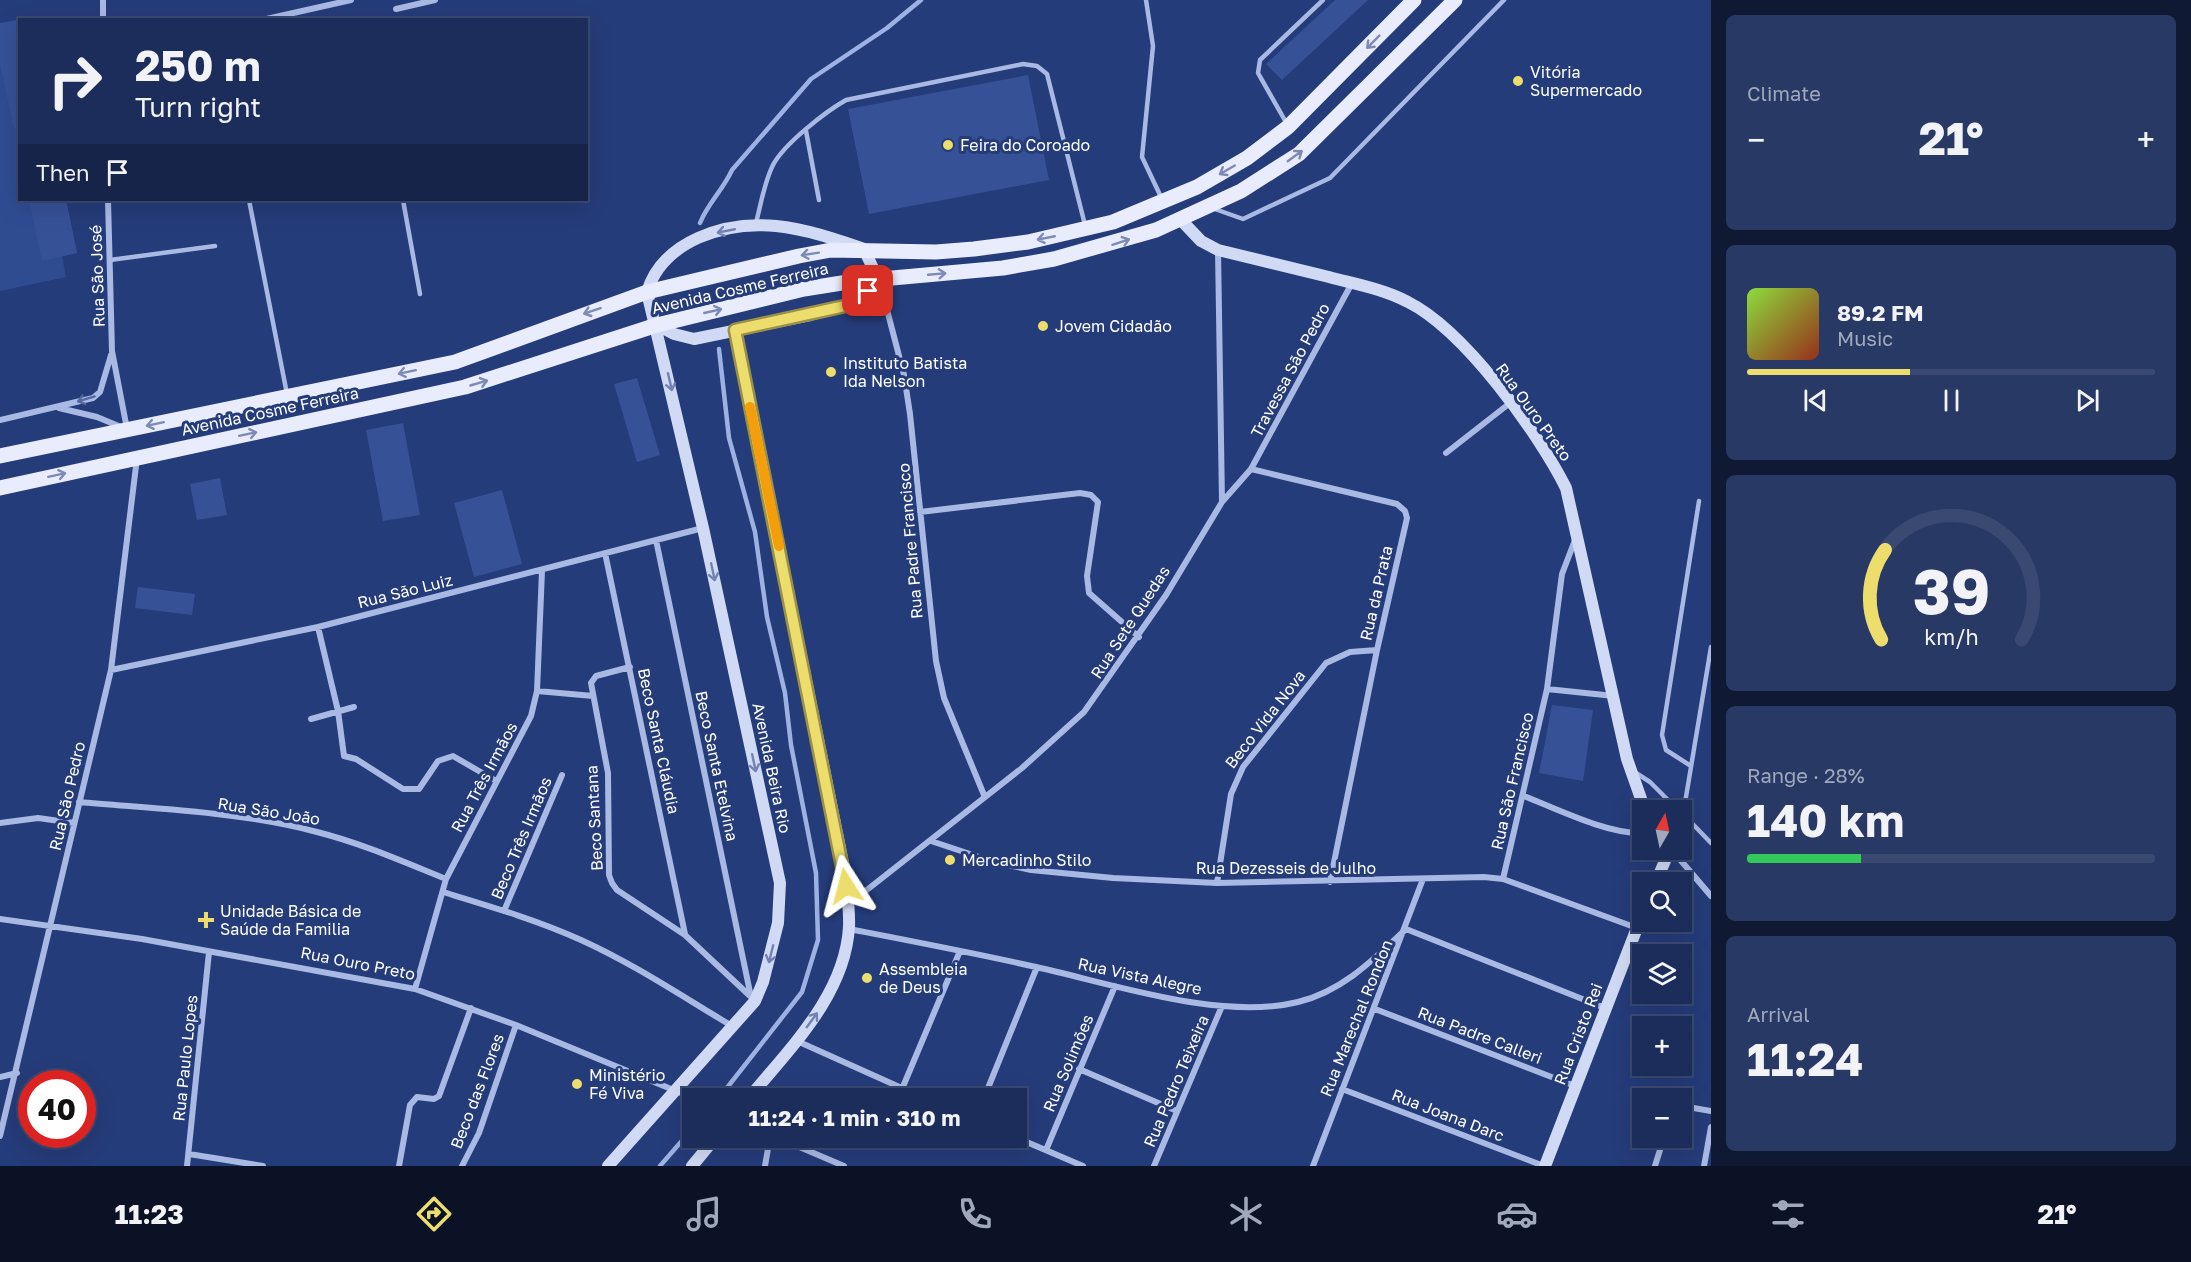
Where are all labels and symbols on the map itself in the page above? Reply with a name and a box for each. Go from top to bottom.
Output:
one-way arrow [1366,34,1380,49]
place label: Vitória Supermercado [1530,62,1642,100]
marker: Vitória Supermercado [1511,74,1525,88]
place label: Feira do Coroado [960,135,1090,155]
marker: Feira do Coroado [941,138,955,152]
one-way arrow [1287,150,1303,162]
one-way arrow [1219,164,1236,176]
street label: Rua São José [85,224,109,328]
one-way arrow [716,226,736,237]
one-way arrow [1037,233,1056,244]
one-way arrow [1111,235,1130,246]
one-way arrow [801,248,821,259]
street label: Avenida Cosme Ferreira [650,258,830,318]
pin [842,265,893,316]
one-way arrow [926,268,946,279]
street label: Travessa São Pedro [1246,299,1334,441]
one-way arrow [704,304,723,316]
one-way arrow [583,306,602,317]
place label: Jovem Cidadão [1055,316,1172,336]
marker: Jovem Cidadão [1036,319,1050,333]
place label: Instituto Batista Ida Nelson [843,353,967,391]
street label: Rua Ouro Preto [1492,359,1576,465]
marker: Instituto Batista Ida Nelson [824,365,838,379]
one-way arrow [398,367,417,379]
one-way arrow [665,372,677,391]
one-way arrow [469,377,488,388]
street label: Avenida Cosme Ferreira [180,382,360,440]
one-way arrow [77,394,96,405]
one-way arrow [145,419,165,430]
one-way arrow [238,428,257,440]
street label: Rua Padre Francisco [893,462,927,620]
one-way arrow [47,469,66,480]
street label: Rua da Prata [1355,543,1397,643]
one-way arrow [708,562,719,581]
street label: Rua Sete Quedas [1086,562,1174,682]
street label: Rua São Luiz [355,570,455,612]
street label: Beco Santa Cláudia [634,666,684,816]
street label: Beco Vida Nova [1220,666,1310,772]
street label: Beco Santa Etelvina [691,689,743,843]
street label: Avenida Beira Rio [748,701,796,835]
street label: Rua São Francisco [1486,710,1538,852]
street label: Rua Três Irmãos [446,718,522,836]
street label: Rua São Pedro [45,740,89,852]
one-way arrow [749,752,760,772]
street label: Beco Santana [581,765,607,871]
street label: Beco Três Irmãos [486,774,556,902]
street label: Rua São João [216,793,322,829]
north arrow [1632,800,1692,860]
place label: Mercadinho Stilo [962,850,1091,870]
marker: Mercadinho Stilo [943,853,957,867]
position arrow [814,854,878,918]
street label: Rua Dezesseis de Julho [1196,858,1376,878]
place label: Unidade Básica de Saúde da Familia [220,901,361,939]
marker: Unidade Básica de Saúde da Familia [197,911,215,929]
street label: Rua Marechal Rondon [1315,937,1397,1099]
street label: Rua Ouro Preto [299,942,417,984]
one-way arrow [765,944,777,963]
street label: Rua Vista Alegre [1076,953,1204,999]
place label: Assembleia de Deus [879,959,967,997]
marker: Assembleia de Deus [860,971,874,985]
street label: Rua Cristo Rei [1549,980,1607,1088]
street label: Rua Paulo Lopes [168,994,202,1122]
street label: Rua Padre Calleri [1415,1002,1545,1068]
street label: Rua Solimões [1038,1011,1098,1115]
one-way arrow [806,1012,818,1028]
street label: Rua Pedro Teixeira [1139,1012,1213,1150]
street label: Beco das Flores [446,1031,508,1151]
place label: Ministério Fé Viva [589,1065,665,1103]
speed limit sign: 40 [18,1070,96,1148]
marker: Ministério Fé Viva [570,1077,584,1091]
street label: Rua Joana Darc [1389,1084,1507,1146]

